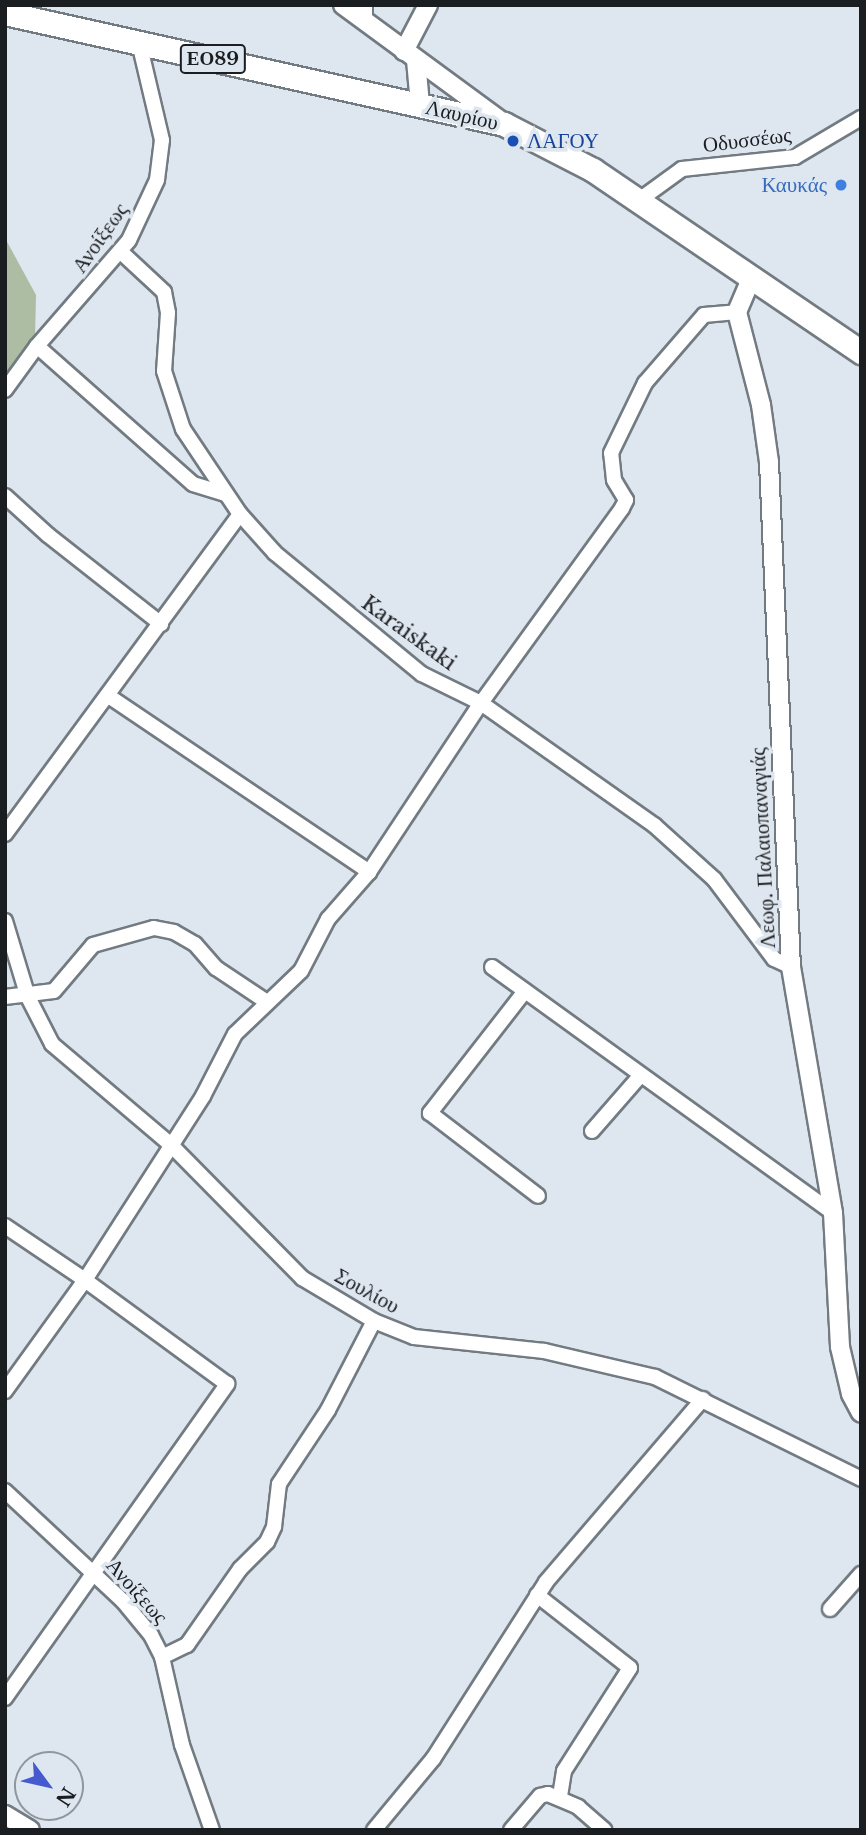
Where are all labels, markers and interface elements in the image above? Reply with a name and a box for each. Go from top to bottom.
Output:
road number: ΕΟ89 [180,44,246,74]
street label: Λαυρίου [423,94,501,136]
street label: Οδυσσέως [701,122,793,158]
place label: ΛΑΓΟΥ [527,128,599,154]
marker: ΛΑΓΟΥ [505,133,521,149]
place label: Καυκάς [761,172,827,198]
marker: Καυκάς [833,177,849,193]
street label: Ανοίξεως [67,198,133,278]
street label: Karaiskaki [357,590,461,676]
street label: Λεωφ. Παλαιοπαναγιάς [745,747,781,949]
street label: Σουλίου [330,1263,404,1319]
street label: Ανοίξεως [101,1553,173,1629]
north arrow [14,1751,84,1821]
text: N [51,1783,80,1810]

